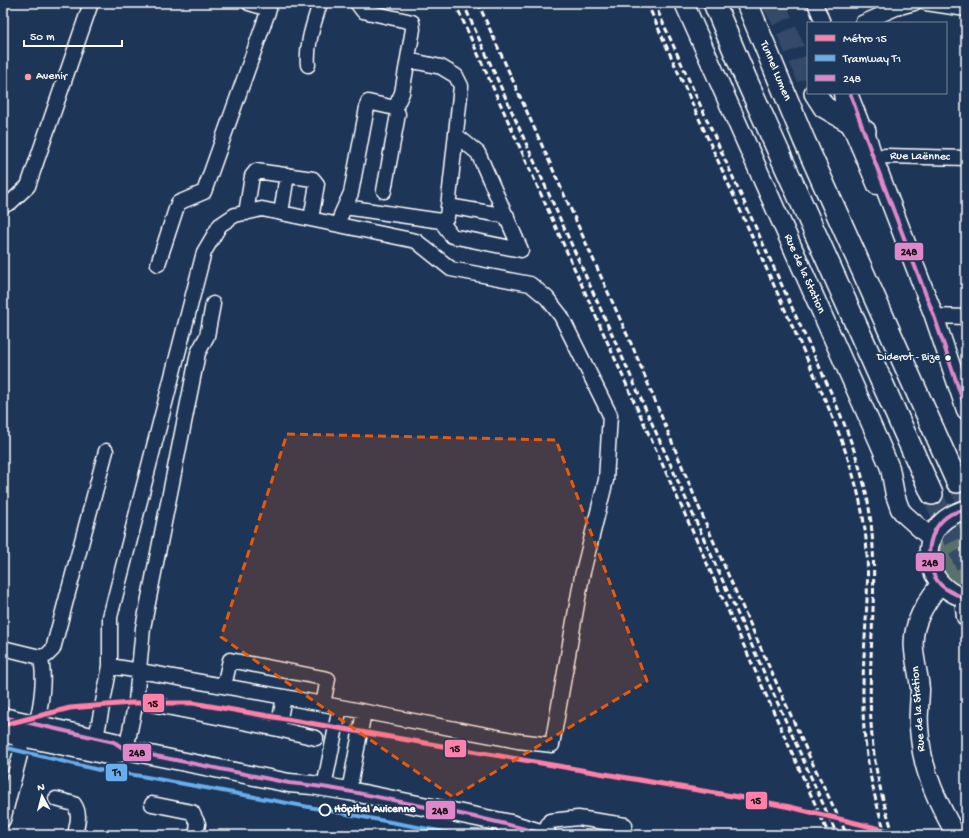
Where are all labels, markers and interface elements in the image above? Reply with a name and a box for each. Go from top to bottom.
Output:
scale bar [24,22,122,48]
legend [807,22,947,94]
text: 50 m [30,31,55,45]
text: Métro 15 [843,33,887,47]
street label: Tunnel Lumen [756,38,794,103]
text: Tramway T1 [842,53,901,67]
place label: Avenir [36,70,69,84]
marker: Avenir [23,72,33,82]
text: 248 [843,73,862,87]
street label: Rue Laënnec [890,149,951,165]
street label: Rue de la Station [780,232,828,316]
line badge: 248 [894,242,924,261]
text: 248 [901,247,917,259]
place label: Diderot - Bize [876,352,940,364]
marker: Diderot - Bize [943,353,953,363]
line badge: 248 [915,552,945,572]
text: 248 [922,558,938,570]
street label: Rue de la Station [909,665,929,752]
line badge: 15 [142,693,165,713]
text: 15 [147,699,158,711]
line badge: 15 [444,739,467,758]
line badge: 248 [122,743,152,762]
text: 15 [449,744,460,756]
text: 248 [129,748,145,760]
line badge: T1 [105,763,128,782]
text: T1 [112,768,121,780]
north arrow [22,776,62,816]
text: N [37,782,45,794]
line badge: 15 [745,791,768,810]
text: 15 [750,796,761,808]
line badge: 248 [425,800,456,820]
marker: Hôpital Avicenne [318,803,332,817]
place label: Hôpital Avicenne [334,803,416,817]
text: 248 [432,806,448,818]

